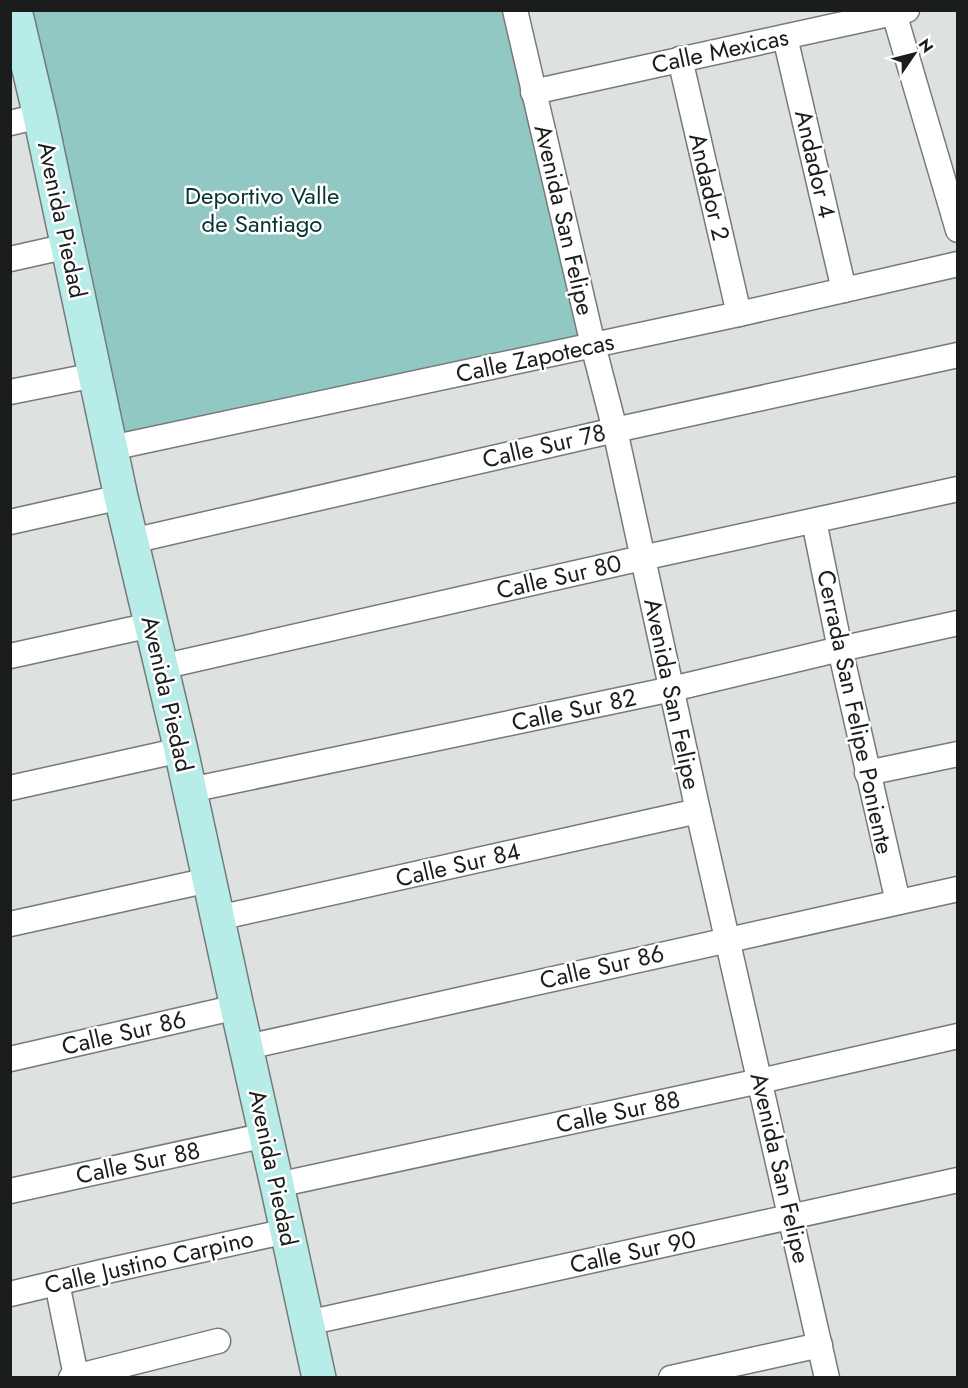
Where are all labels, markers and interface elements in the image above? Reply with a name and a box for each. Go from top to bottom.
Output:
street label: Calle Mexicas [648,19,792,82]
north arrow [884,24,944,84]
text: N [913,34,939,57]
street label: Andador 4 [786,106,845,221]
street label: Avenida San Felipe [526,121,603,319]
street label: Andador 2 [680,130,739,244]
street label: Avenida Piedad [29,138,96,301]
park label: Deportivo Valle de Santiago [185,178,339,241]
street label: Calle Zapotecas [453,324,617,391]
street label: Calle Sur 78 [479,414,609,477]
street label: Calle Sur 80 [493,545,625,608]
street label: Cerrada San Felipe Poniente [808,567,903,857]
street label: Avenida San Felipe [635,595,710,793]
street label: Avenida Piedad [133,612,202,775]
street label: Calle Sur 82 [508,679,639,740]
street label: Calle Sur 84 [392,833,524,896]
street label: Calle Sur 86 [536,935,668,998]
street label: Calle Sur 86 [58,1001,190,1064]
street label: Avenida San Felipe [742,1069,819,1267]
street label: Calle Sur 88 [553,1081,683,1142]
street label: Avenida Piedad [240,1086,307,1249]
street label: Calle Sur 88 [73,1132,203,1193]
street label: Calle Justino Carpino [41,1220,257,1303]
street label: Calle Sur 90 [567,1221,699,1282]

